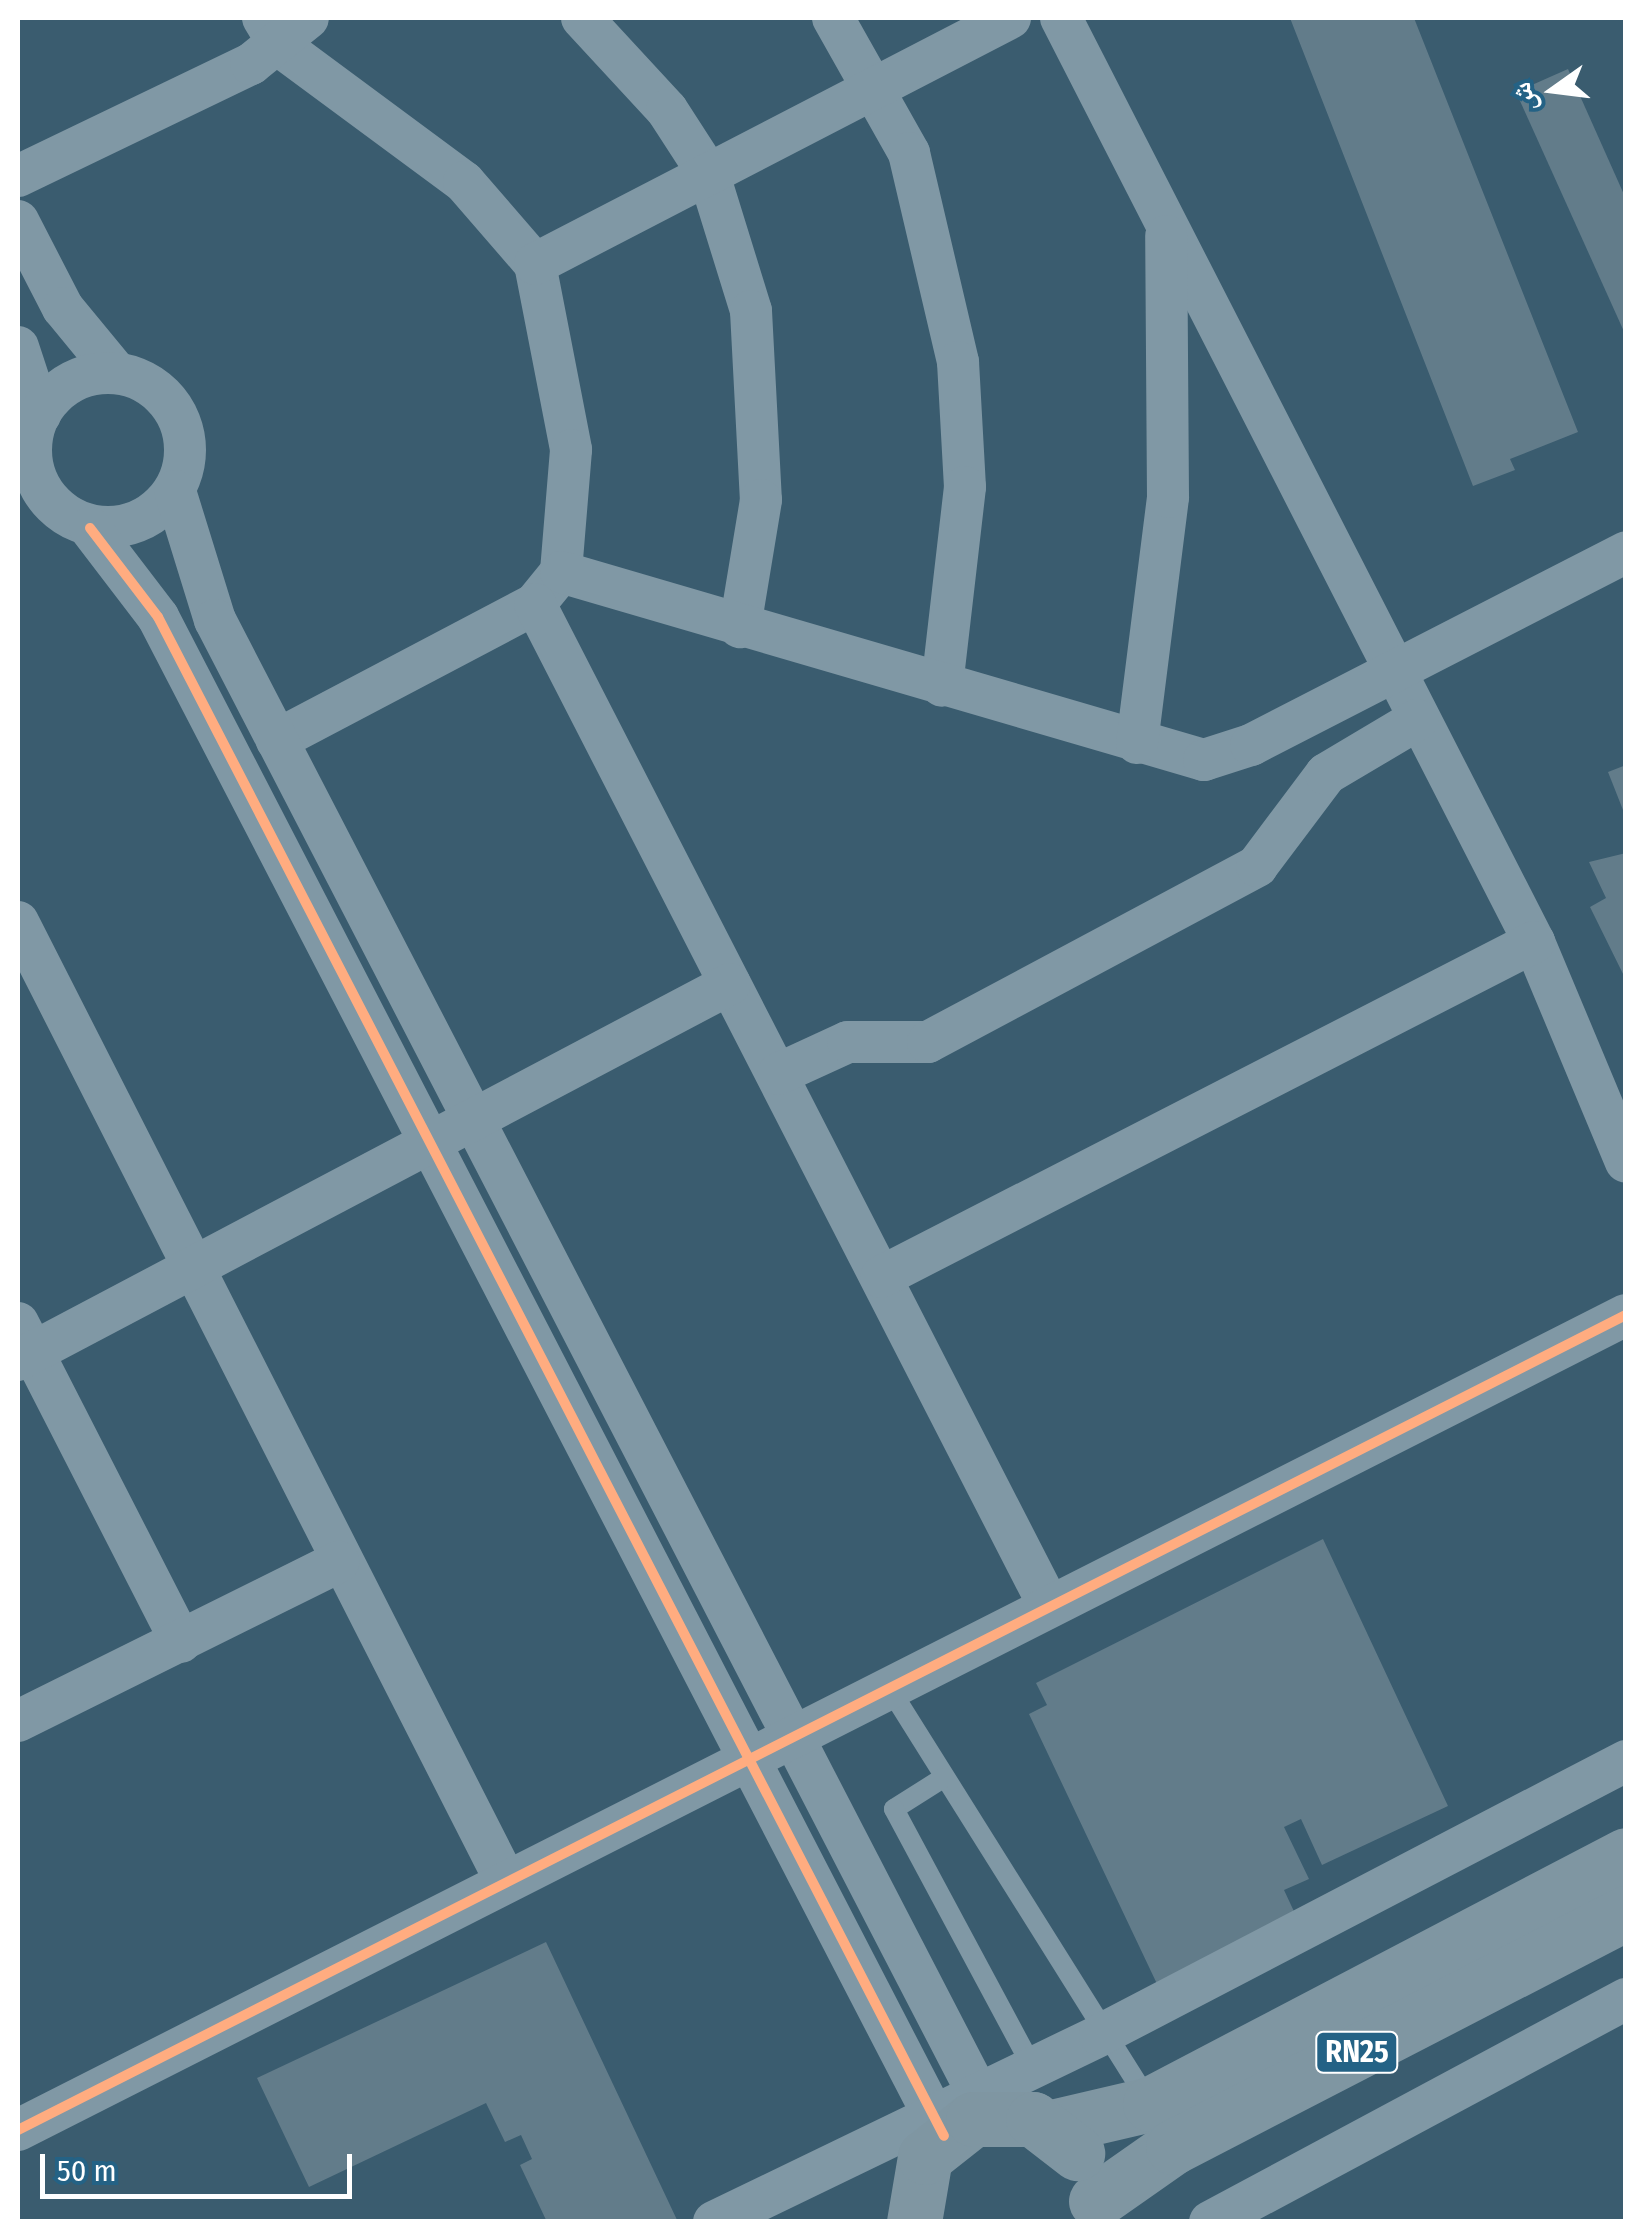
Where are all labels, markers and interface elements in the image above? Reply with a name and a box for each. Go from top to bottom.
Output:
north arrow [1503,40,1603,140]
text: ش [1504,79,1543,116]
road number: RN25 [1314,2027,1400,2077]
scale bar [45,2134,358,2196]
text: 50 m [57,2153,117,2189]

